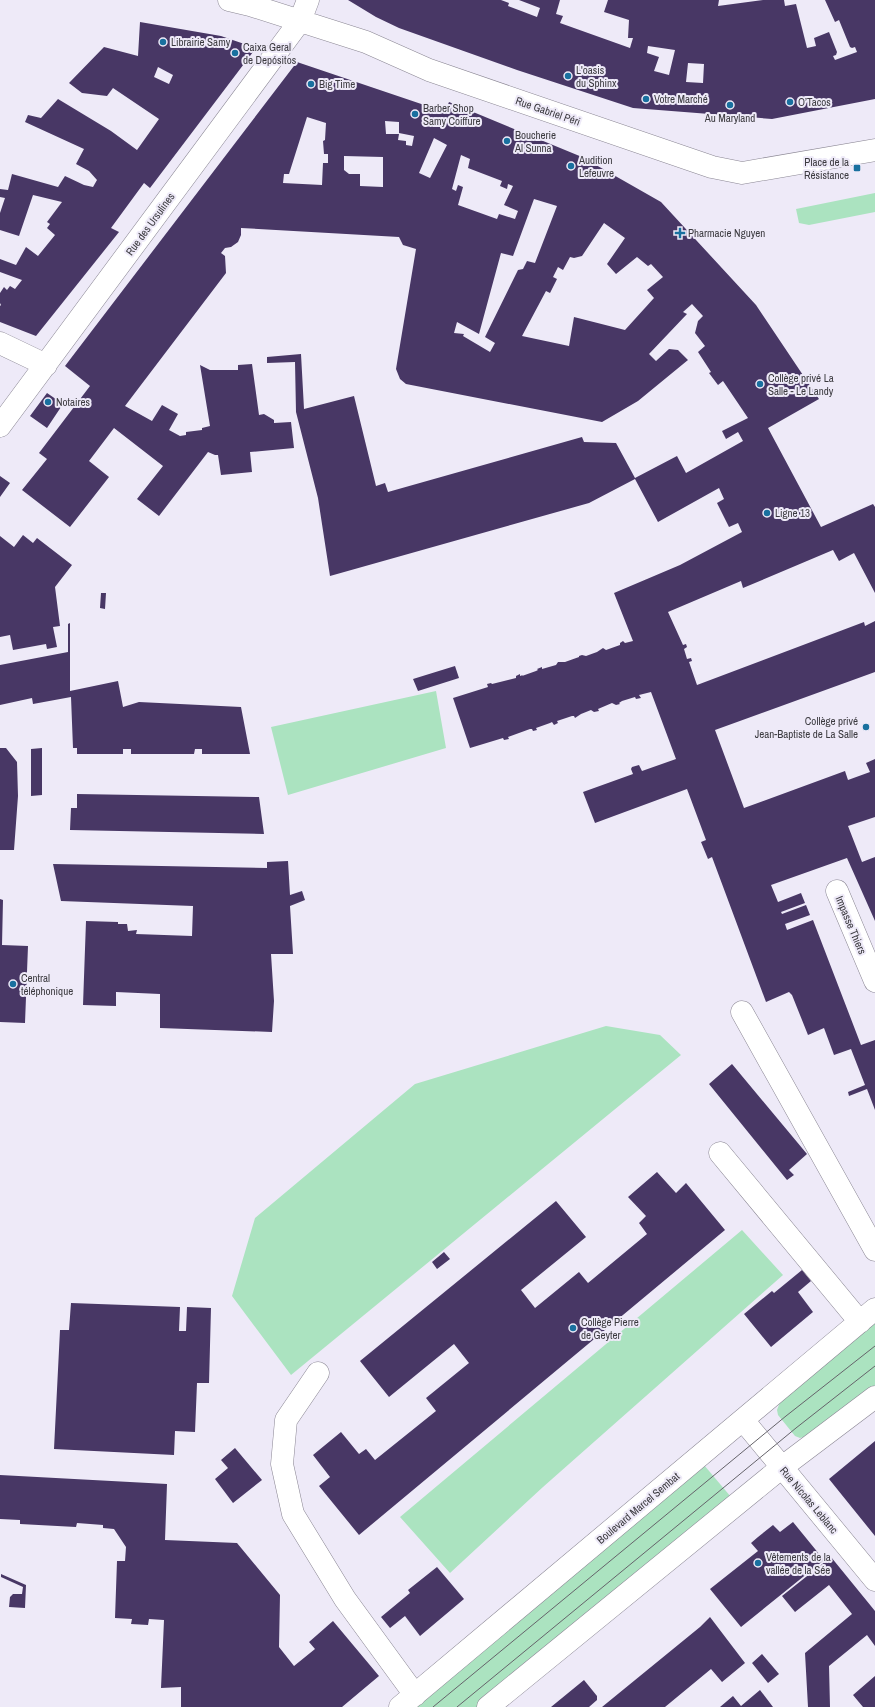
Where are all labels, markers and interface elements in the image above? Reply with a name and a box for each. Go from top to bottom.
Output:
place label: Librairie Samy [171,35,231,49]
marker: Librairie Samy [158,37,168,47]
place label: Caixa Geral de Depósitos [243,40,297,67]
marker: Caixa Geral de Depósitos [230,48,240,58]
place label: L'oasis du Sphinx [576,63,617,90]
marker: L'oasis du Sphinx [563,71,573,81]
place label: Big Time [319,77,355,91]
marker: Big Time [306,79,316,89]
place label: Votre Marché [654,92,708,106]
street label: Rue Gabriel Péri [514,93,582,129]
marker: Votre Marché [641,94,651,104]
place label: O’Tacos [798,95,831,109]
marker: O’Tacos [785,97,795,107]
marker: Au Maryland [725,100,735,110]
place label: Barber Shop Samy Coiffure [423,101,481,128]
marker: Barber Shop Samy Coiffure [410,109,420,119]
place label: Au Maryland [704,111,755,125]
place label: Boucherie Al Sunna [514,128,556,155]
marker: Boucherie Al Sunna [502,136,512,146]
place label: Audition Lefeuvre [578,153,614,180]
place label: Place de la Résistance [804,155,849,182]
marker: Audition Lefeuvre [566,161,576,171]
marker: Place de la Résistance [852,163,862,173]
street label: Rue des Ursulines [123,189,178,258]
place label: Pharmacie Nguyen [688,226,765,240]
marker: Pharmacie Nguyen [675,228,685,238]
place label: Collège privé La Salle - Le Landy [768,371,834,398]
marker: Collège privé La Salle - Le Landy [755,379,765,389]
place label: Notaires [56,395,91,409]
marker: Notaires [43,397,53,407]
place label: Ligne 13 [775,506,810,520]
marker: Ligne 13 [762,508,772,518]
place label: Collège privé Jean-Baptiste de La Salle [755,714,858,741]
marker: Collège privé Jean-Baptiste de La Salle [861,722,871,732]
street label: Impasse Thiers [832,894,870,957]
place label: Central téléphonique [21,971,73,998]
marker: Central téléphonique [8,979,18,989]
place label: Collège Pierre de Geyter [581,1315,639,1342]
marker: Collège Pierre de Geyter [568,1323,578,1333]
street label: Rue Nicolas Leblanc [777,1464,841,1537]
street label: Boulevard Marcel Sembat [594,1469,683,1547]
place label: Vêtements de la vallée de la Sée [766,1550,831,1577]
marker: Vêtements de la vallée de la Sée [753,1558,763,1568]

